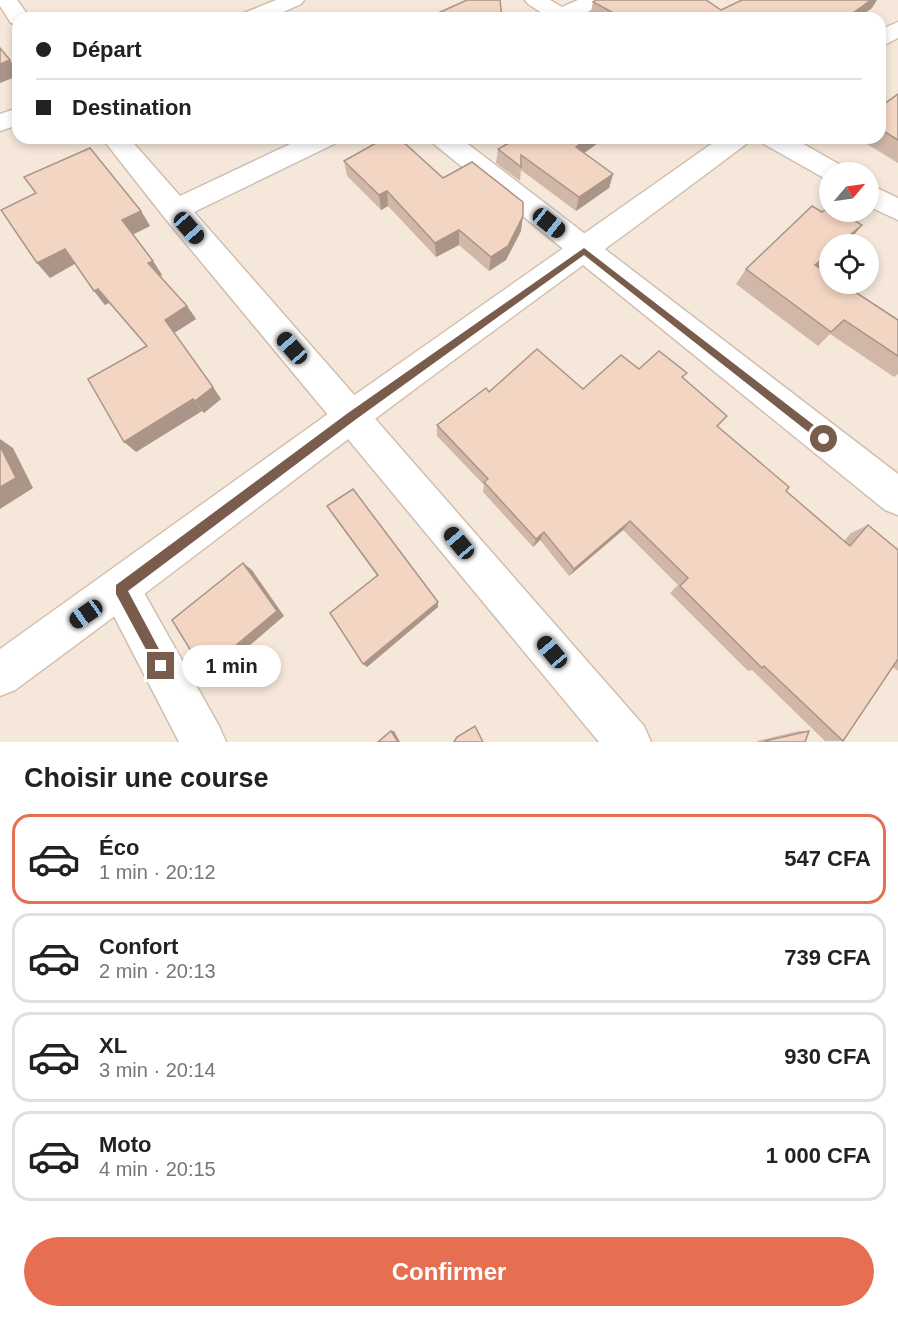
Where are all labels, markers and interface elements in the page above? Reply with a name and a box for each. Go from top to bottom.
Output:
text: Départ [72,37,142,62]
text: Destination [72,95,192,120]
north arrow [819,162,879,222]
map controls [819,162,879,294]
car [529,205,569,241]
car [170,209,208,247]
button: locate [819,234,879,294]
car [273,329,311,367]
route start [810,425,837,452]
car [441,523,477,563]
car [66,596,106,632]
car [534,632,570,672]
callout: 1 min [182,645,281,687]
route end [147,652,174,679]
text: 1 min [205,655,258,677]
text: Choisir une course [24,763,269,793]
icon: car [27,832,81,886]
text: Éco [99,835,139,860]
text: 547 CFA [784,846,871,871]
text: 1 min · 20:12 [99,861,216,883]
icon: car [27,931,81,985]
text: Confort [99,934,178,959]
text: 739 CFA [784,945,871,970]
text: 2 min · 20:13 [99,960,216,982]
icon: car [27,1030,81,1084]
text: XL [99,1033,127,1058]
text: 930 CFA [784,1044,871,1069]
text: 3 min · 20:14 [99,1059,216,1081]
icon: car [27,1129,81,1183]
text: Moto [99,1132,152,1157]
text: 1 000 CFA [766,1143,871,1168]
text: 4 min · 20:15 [99,1158,216,1180]
button: Confirmer [24,1237,874,1306]

